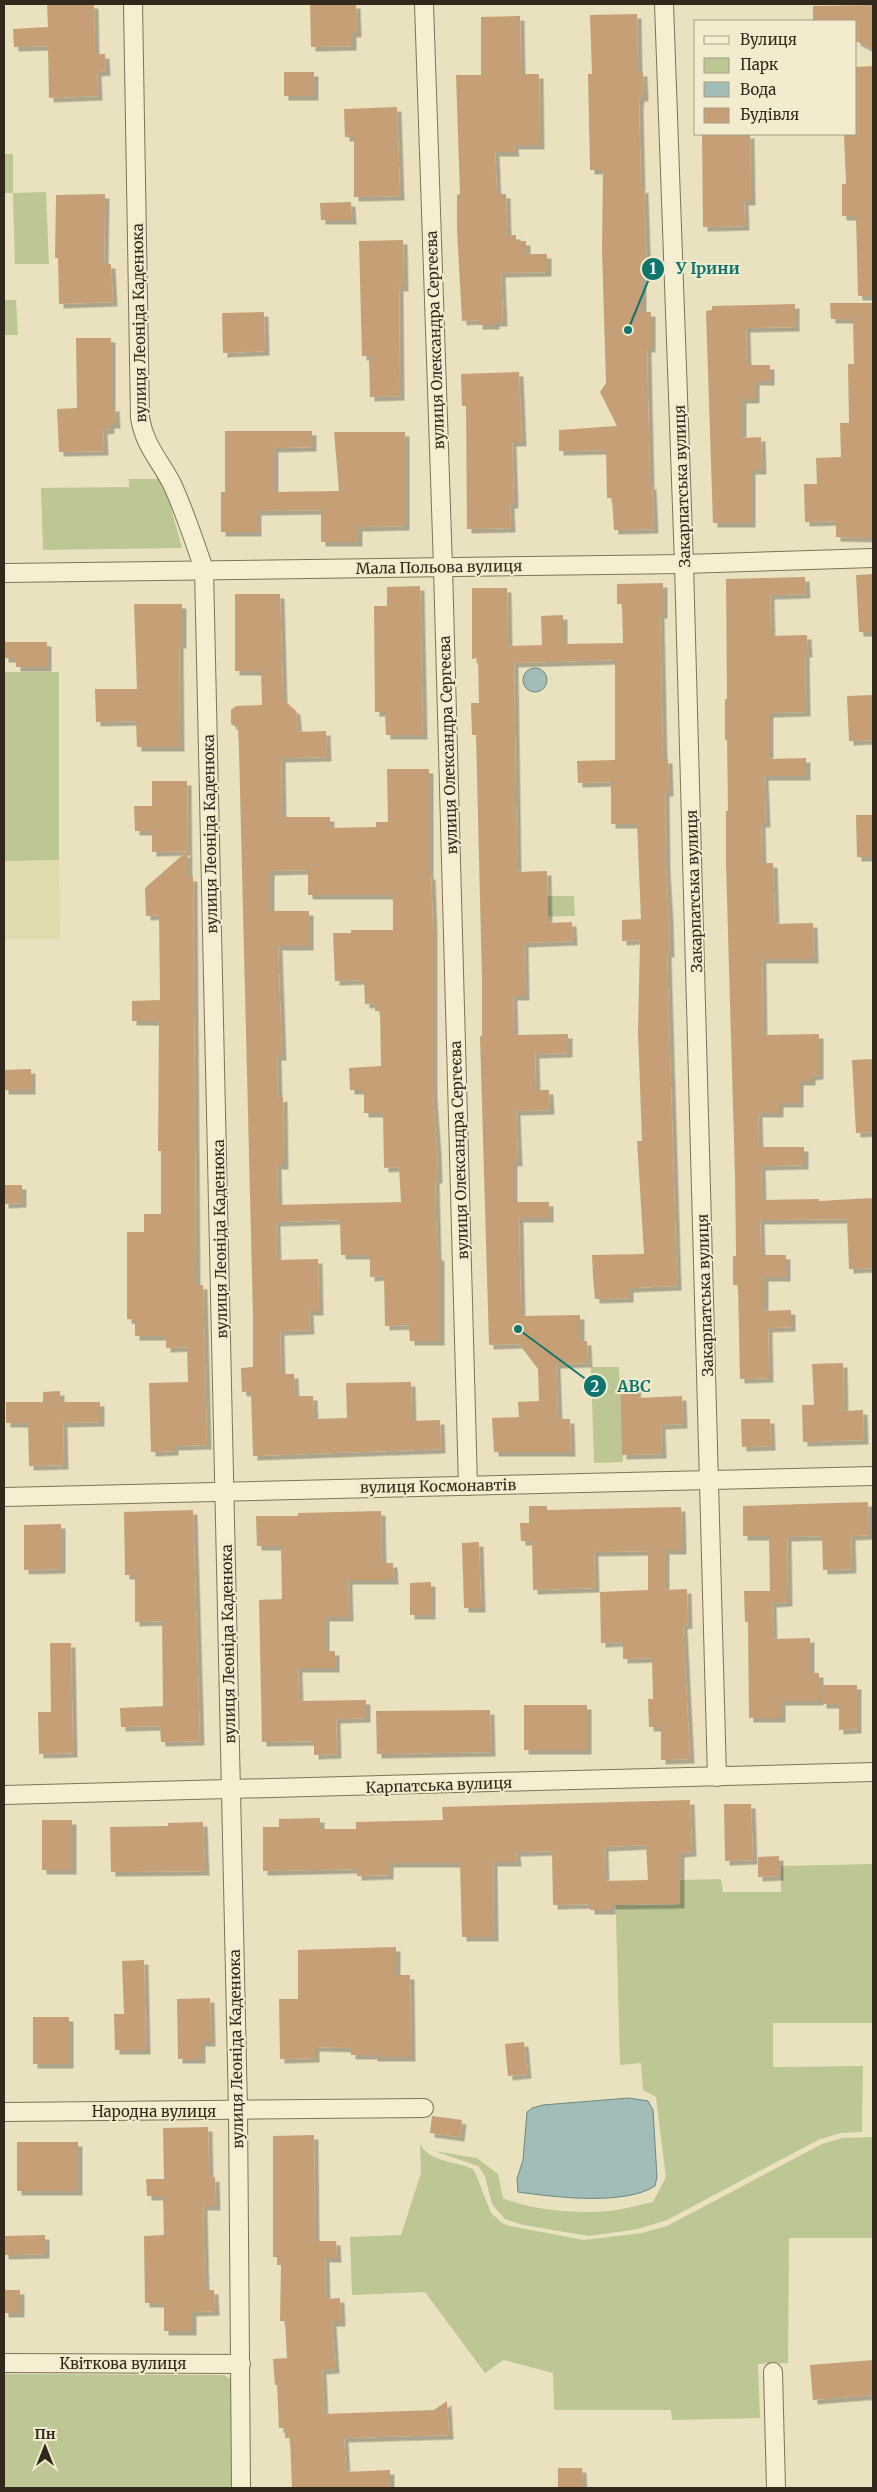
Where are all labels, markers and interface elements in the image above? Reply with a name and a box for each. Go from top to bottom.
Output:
legend [694,20,857,135]
text: Вулиця [740,30,797,49]
text: Парк [740,55,779,74]
text: Вода [740,80,776,99]
text: Будівля [740,105,799,124]
street label: вулиця Леоніда Каденюка [128,223,150,423]
street label: вулиця Олександра Сергеєва [422,230,448,450]
callout: У Ірини [641,253,749,284]
text: У Ірини [675,258,740,278]
text: 1 [650,259,657,278]
street label: Закарпатська вулиця [670,404,694,568]
street label: Мала Польова вулиця [356,556,522,578]
street label: вулиця Олександра Сергеєва [435,635,461,855]
street label: вулиця Леоніда Каденюка [199,734,221,934]
street label: Закарпатська вулиця [682,809,706,973]
street label: вулиця Олександра Сергеєва [446,1040,472,1260]
street label: вулиця Леоніда Каденюка [209,1139,231,1339]
street label: Закарпатська вулиця [693,1213,717,1377]
callout: ABC [583,1371,661,1402]
text: ABC [616,1376,651,1396]
text: 2 [591,1377,600,1396]
street label: вулиця Космонавтів [360,1475,516,1497]
street label: вулиця Леоніда Каденюка [217,1544,239,1744]
street label: Карпатська вулиця [365,1773,513,1797]
street label: вулиця Леоніда Каденюка [225,1949,247,2149]
street label: Народна вулиця [92,2102,216,2121]
street label: Квіткова вулиця [60,2354,187,2373]
north arrow [20,2422,70,2472]
text: Пн [34,2425,56,2443]

